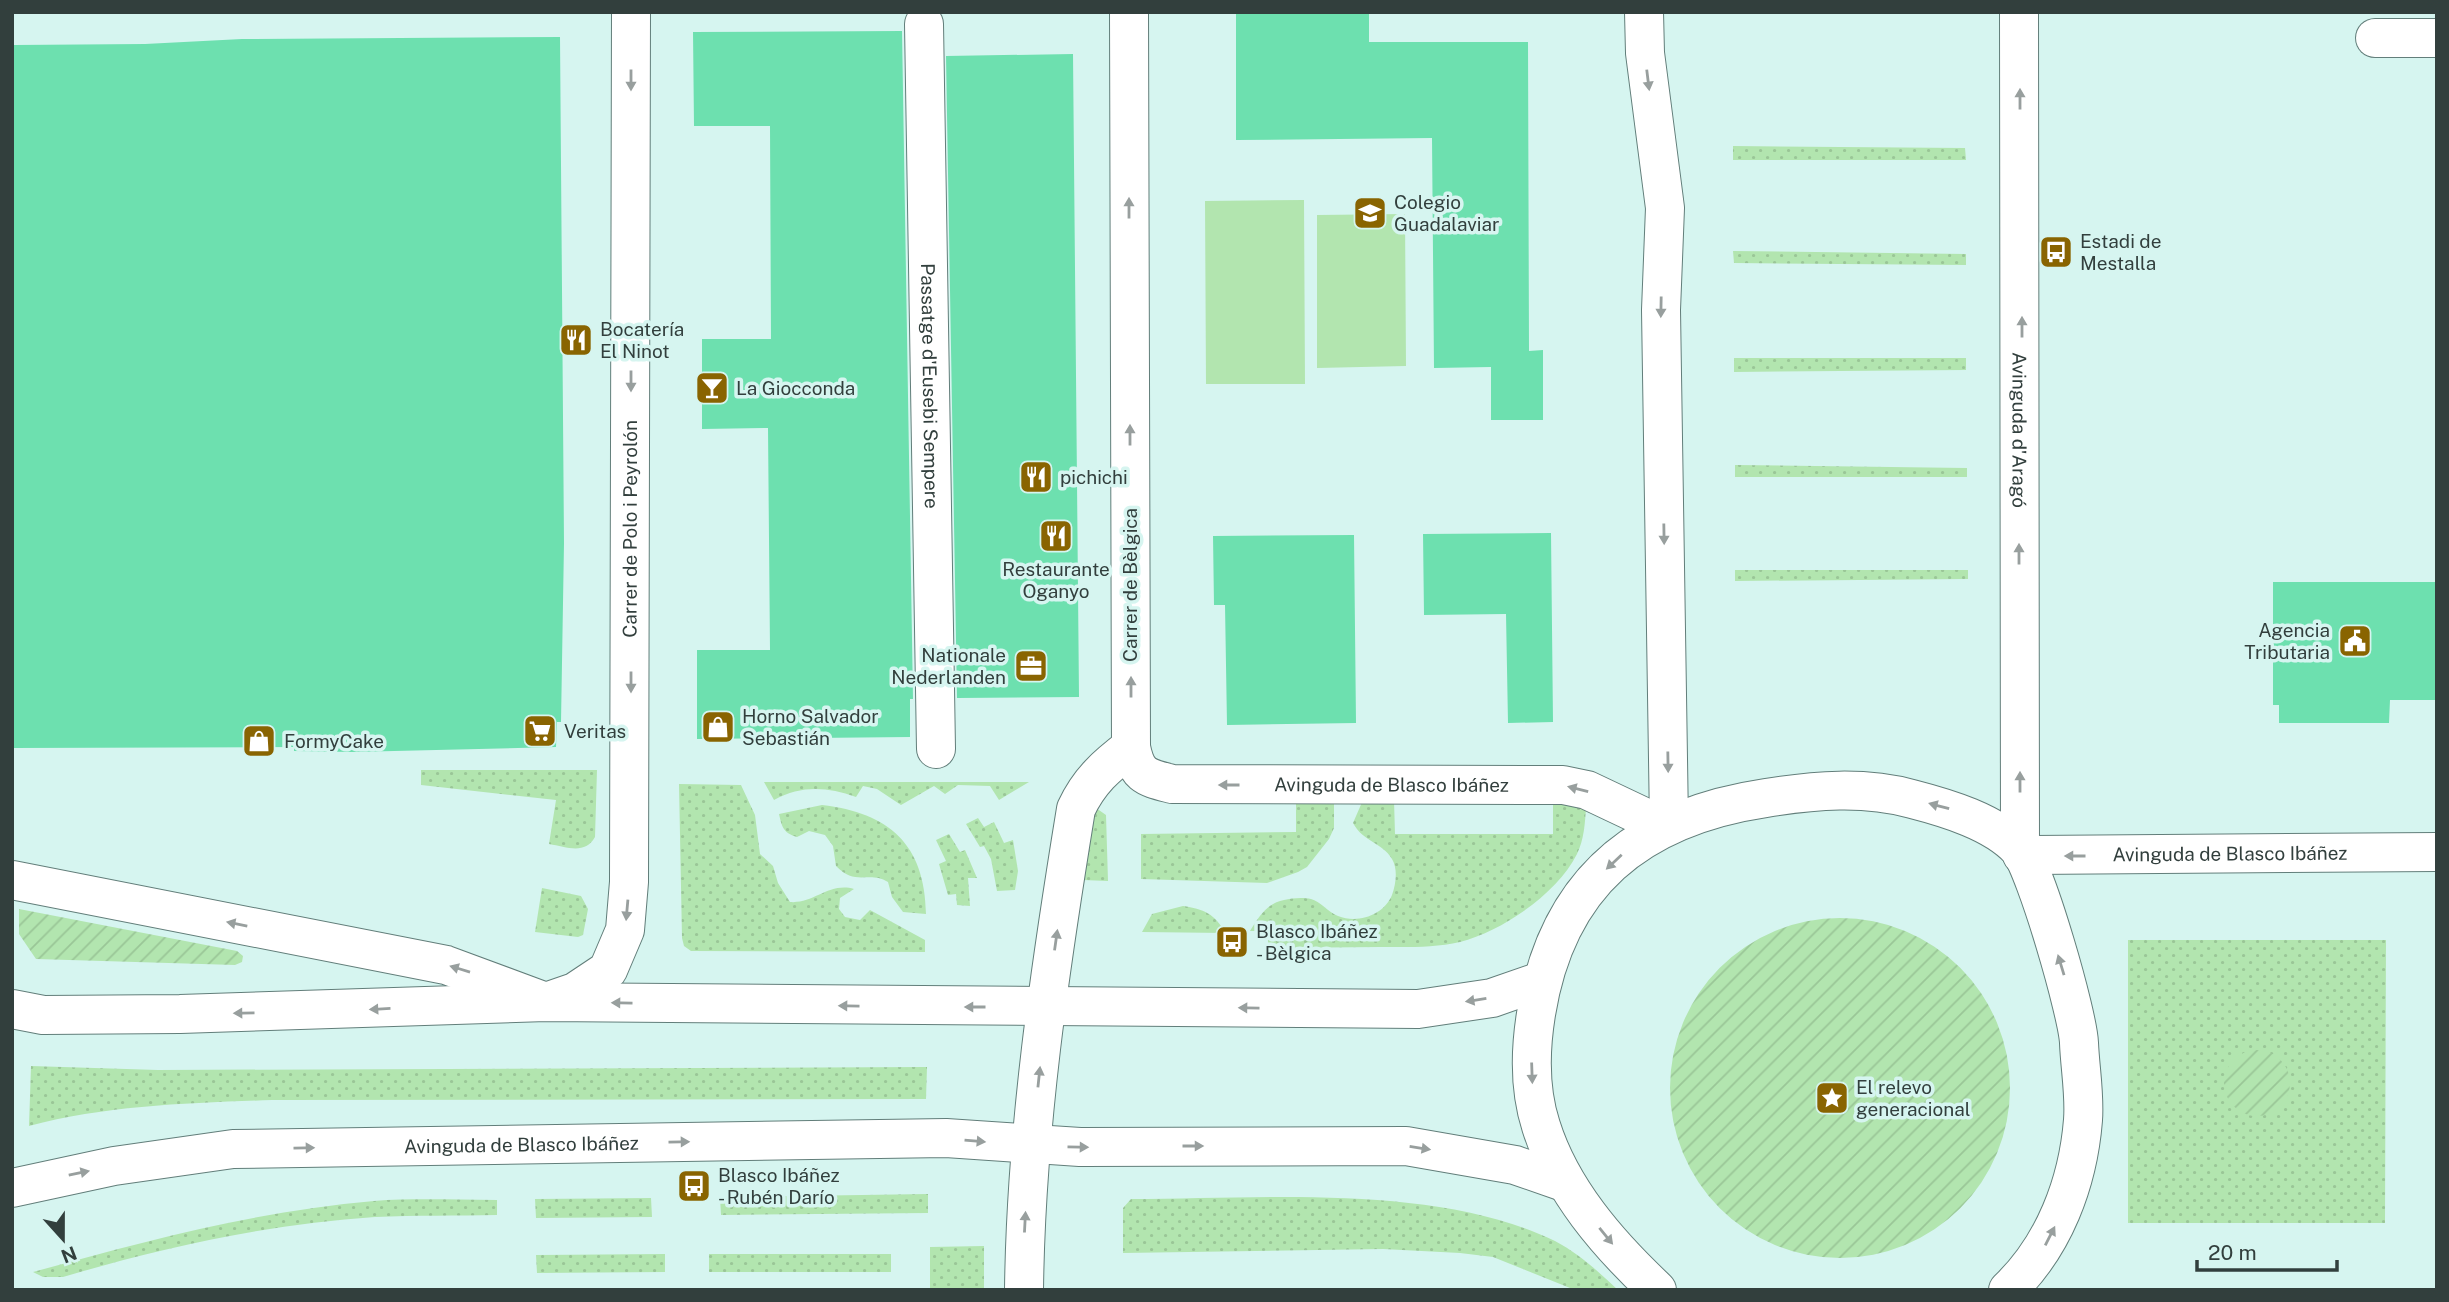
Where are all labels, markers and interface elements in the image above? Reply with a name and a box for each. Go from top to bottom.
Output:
one-way arrow [1643,69,1654,91]
one-way arrow [625,70,637,92]
one-way arrow [2014,88,2026,110]
place label: Colegio Guadalaviar [1394,191,1499,235]
school or university icon: Colegio Guadalaviar [1351,194,1389,232]
one-way arrow [1123,197,1135,219]
place label: Estadi de Mestalla [2080,230,2161,274]
bus stop icon: Estadi de Mestalla [2037,233,2075,271]
street label: Passatge d'Eusebi Sempere [917,263,943,509]
one-way arrow [1655,296,1667,318]
one-way arrow [2016,315,2028,337]
place label: Bocatería El Ninot [600,318,684,362]
restaurant icon: Bocatería El Ninot [557,321,595,359]
street label: Avinguda d'Aragó [2008,352,2031,508]
bar icon: La Giocconda [693,369,731,407]
one-way arrow [625,371,637,393]
place label: La Giocconda [736,377,855,399]
street label: Carrer de Polo i Peyrolón [619,420,641,638]
one-way arrow [1124,424,1136,446]
restaurant icon: pichichi [1017,458,1055,496]
place label: pichichi [1060,466,1128,488]
street label: Carrer de Bèlgica [1119,508,1141,662]
restaurant icon: Restaurante Oganyo [1037,517,1075,555]
one-way arrow [1658,523,1670,545]
one-way arrow [2013,543,2025,565]
place label: Restaurante Oganyo [1002,558,1110,602]
place label: Agencia Tributaria [2244,619,2330,663]
public building icon: Agencia Tributaria [2336,622,2374,660]
place label: Nationale Nederlanden [891,644,1006,688]
office icon: Nationale Nederlanden [1012,647,1050,685]
one-way arrow [625,672,637,694]
one-way arrow [1125,676,1137,698]
place label: Horno Salvador Sebastián [742,705,879,749]
shop icon: Horno Salvador Sebastián [699,708,737,746]
supermarket icon: Veritas [521,712,559,750]
place label: Veritas [564,720,626,742]
shop icon: FormyCake [240,722,278,760]
place label: FormyCake [284,730,384,752]
one-way arrow [1663,751,1674,773]
one-way arrow [2014,770,2026,792]
street label: Avinguda de Blasco Ibáñez [1274,773,1509,796]
one-way arrow [1217,779,1239,791]
one-way arrow [1567,783,1589,794]
one-way arrow [1928,800,1949,810]
street label: Avinguda de Blasco Ibáñez [2112,842,2348,865]
one-way arrow [2063,850,2085,862]
one-way arrow [1605,854,1623,870]
one-way arrow [621,899,632,921]
one-way arrow [226,918,248,929]
place label: Blasco Ibáñez - Bèlgica [1256,920,1378,964]
bus stop icon: Blasco Ibáñez - Bèlgica [1213,923,1251,961]
one-way arrow [1050,929,1061,951]
one-way arrow [2055,955,2066,976]
one-way arrow [449,963,470,973]
one-way arrow [1465,995,1487,1006]
one-way arrow [610,997,632,1009]
one-way arrow [838,1001,860,1012]
one-way arrow [964,1001,986,1013]
one-way arrow [1238,1002,1260,1014]
one-way arrow [369,1004,391,1015]
one-way arrow [232,1008,254,1019]
one-way arrow [1526,1062,1537,1084]
one-way arrow [1034,1066,1045,1088]
place label: El relevo generacional [1856,1076,1970,1120]
place icon: El relevo generacional [1813,1079,1851,1117]
street label: Avinguda de Blasco Ibáñez [404,1132,639,1157]
one-way arrow [668,1136,690,1148]
one-way arrow [964,1136,986,1147]
one-way arrow [1182,1140,1204,1152]
one-way arrow [1067,1141,1089,1152]
one-way arrow [294,1142,316,1153]
one-way arrow [1409,1143,1431,1154]
place label: Blasco Ibáñez - Rubén Darío [718,1164,840,1208]
bus stop icon: Blasco Ibáñez - Rubén Darío [675,1167,713,1205]
one-way arrow [68,1168,90,1179]
north arrow [28,1204,98,1274]
one-way arrow [1020,1210,1031,1232]
one-way arrow [2044,1226,2055,1246]
one-way arrow [1598,1228,1613,1245]
scale bar [2197,1228,2337,1272]
text: 20 m [2208,1240,2257,1265]
text: N [58,1242,80,1268]

